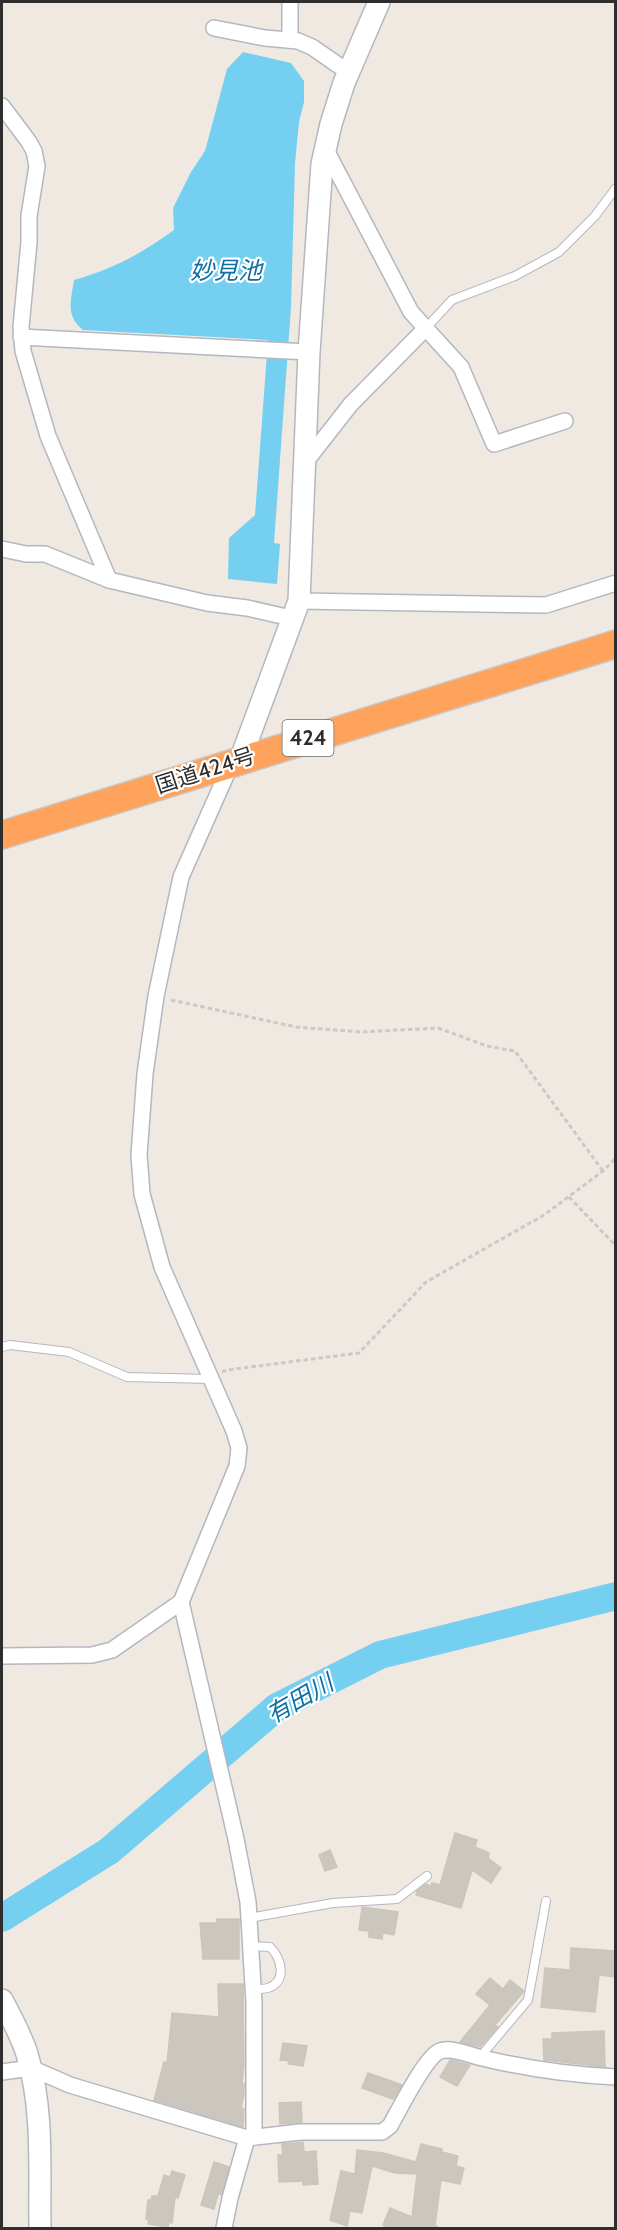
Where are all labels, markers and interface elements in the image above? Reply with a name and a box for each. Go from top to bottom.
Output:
water label: 妙見池 [190,256,264,285]
road number: 424 [282,720,334,756]
street label: 国道424号 [152,742,258,799]
water label: 有田川 [261,1667,341,1729]

